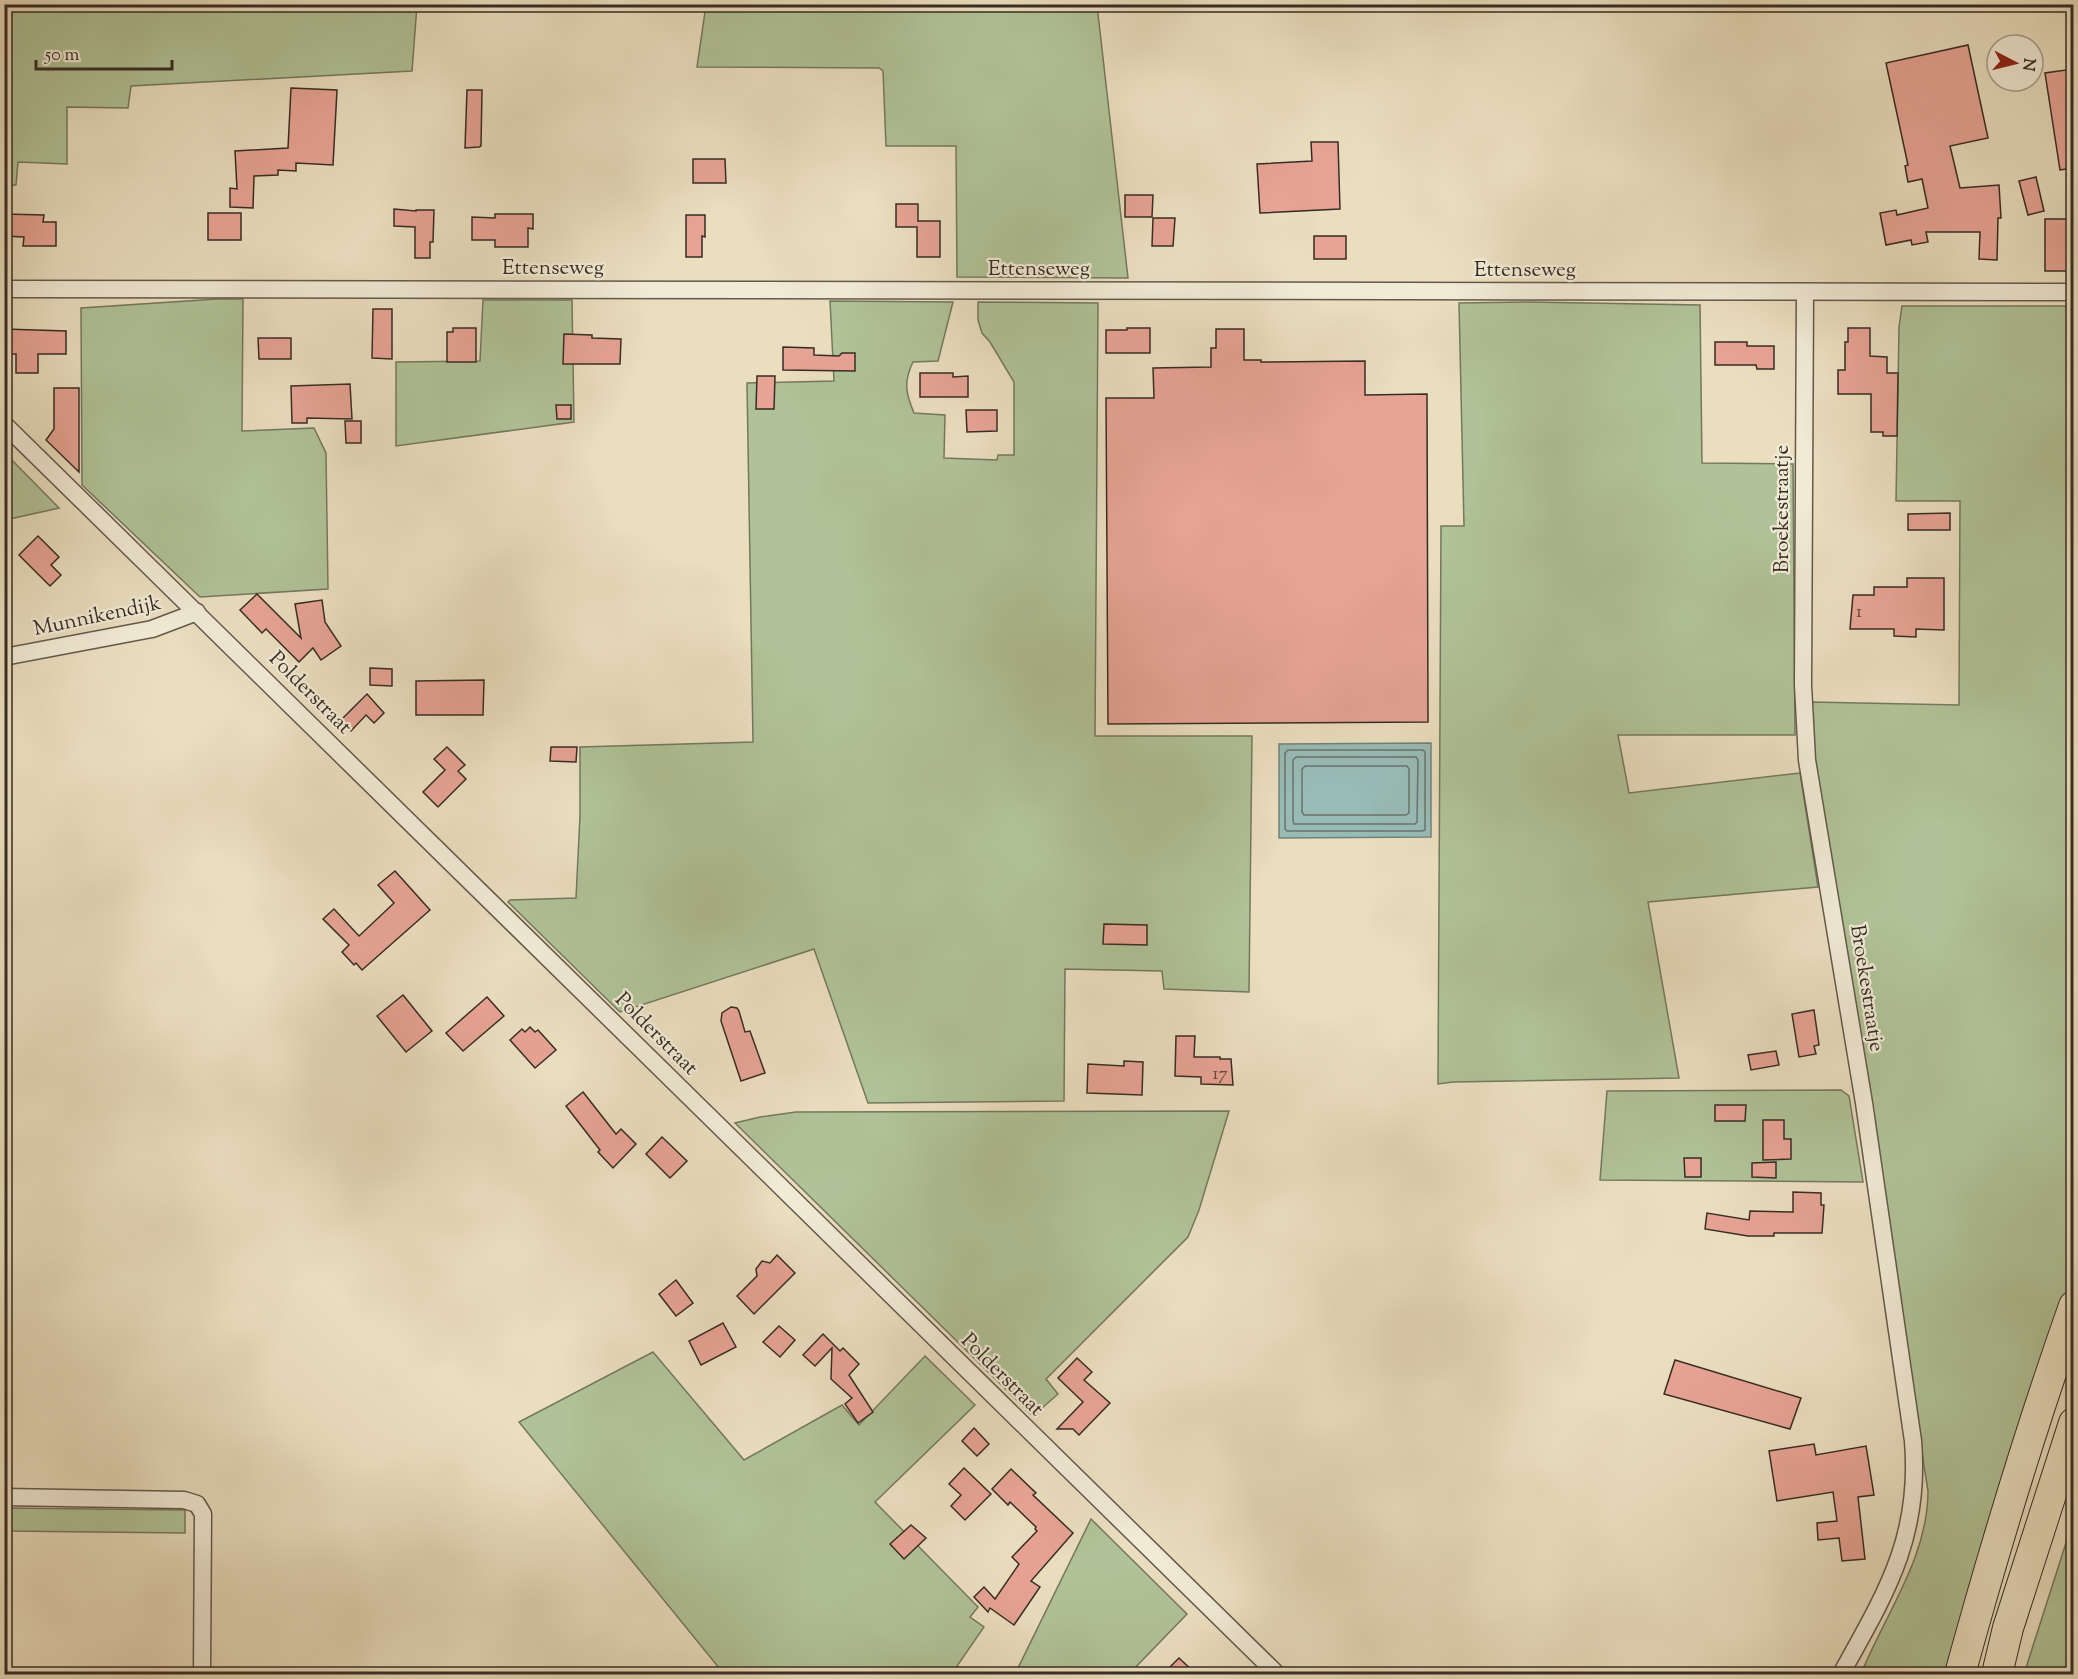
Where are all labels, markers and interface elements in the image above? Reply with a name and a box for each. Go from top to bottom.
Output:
scale bar [36,33,172,71]
north arrow [1985,33,2045,93]
text: 50 m [44,43,80,69]
text: N [2015,57,2040,72]
street label: Ettenseweg [502,254,604,284]
street label: Ettenseweg [988,255,1090,285]
street label: Ettenseweg [1474,256,1576,286]
street label: Broekestraatje [1768,445,1798,573]
street label: Munnikendijk [31,589,165,645]
house number: 1 [1856,600,1862,626]
street label: Polderstraat [261,645,358,742]
street label: Broekestraatje [1841,923,1891,1054]
street label: Polderstraat [607,986,704,1083]
house number: 17 [1212,1062,1228,1088]
street label: Polderstraat [953,1327,1050,1424]

